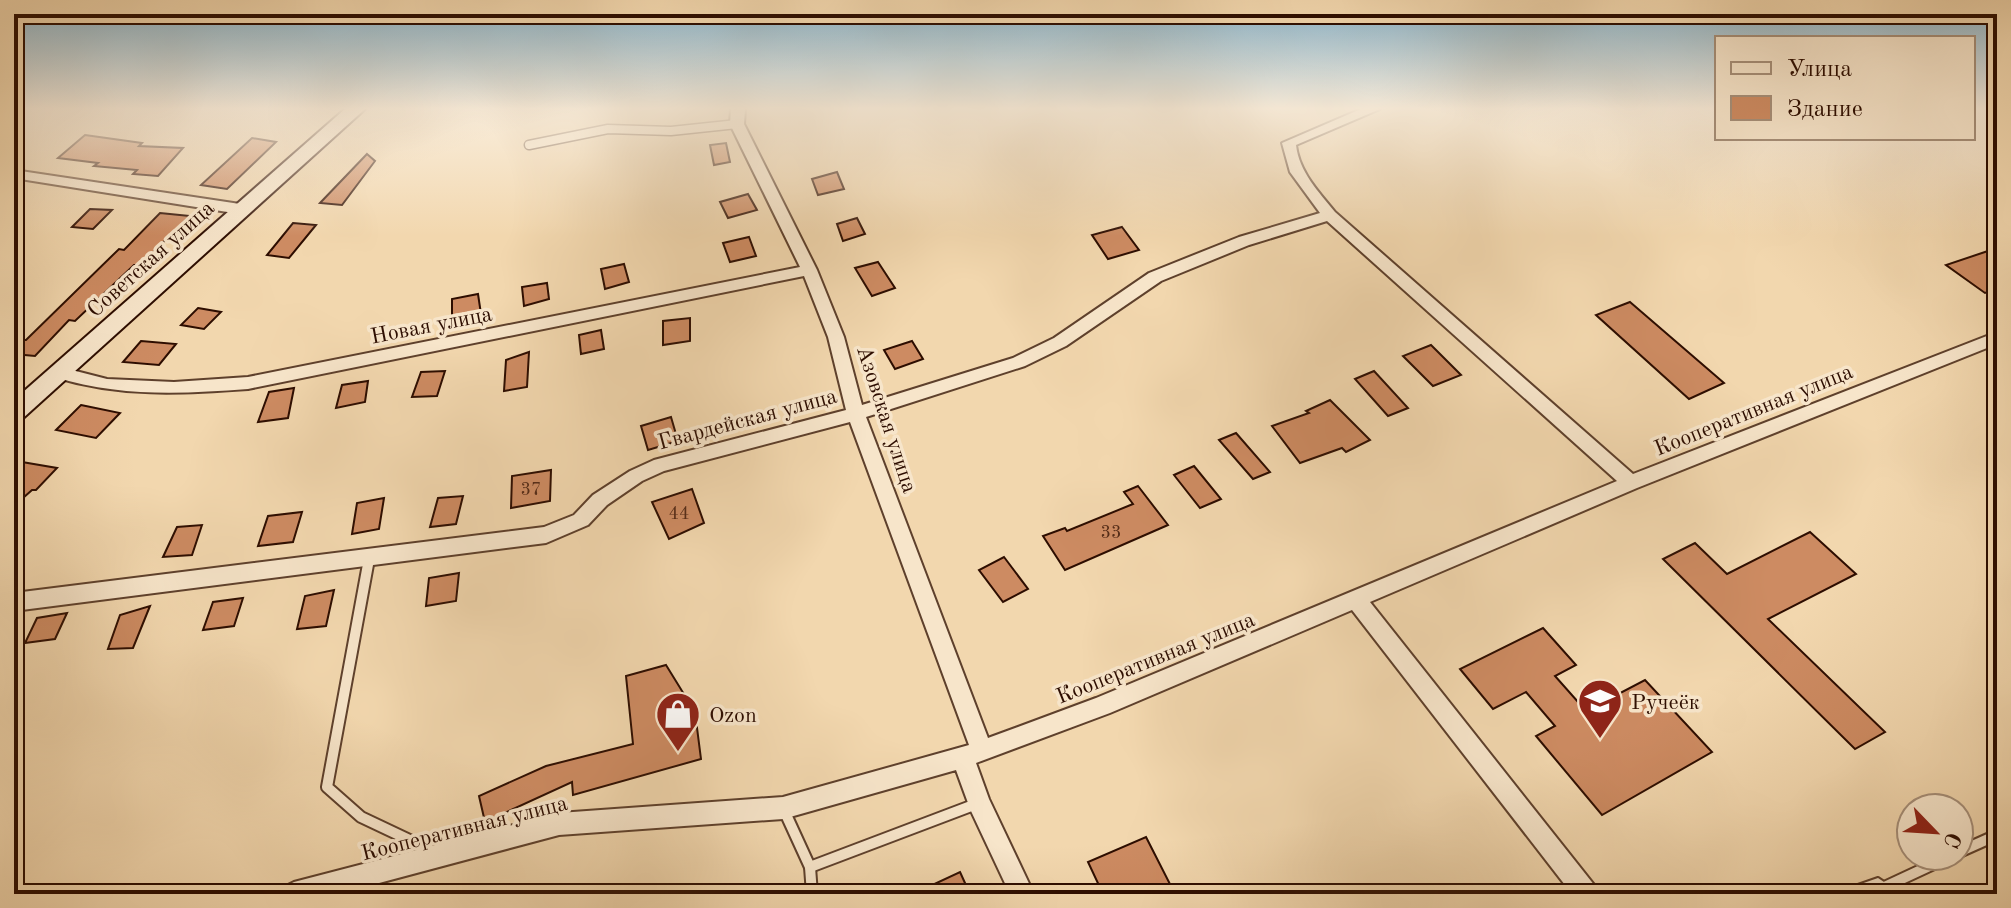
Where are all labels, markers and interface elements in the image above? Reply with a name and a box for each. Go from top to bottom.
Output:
legend [1715,36,1975,140]
text: Улица [1787,58,1852,82]
text: Здание [1787,98,1863,122]
street label: Советская улица [84,197,219,322]
street label: Новая улица [369,303,494,349]
street label: Азовская улица [852,343,920,496]
street label: Кооперативная улица [1651,361,1856,461]
street label: Гвардейская улица [656,385,840,454]
house number: 37 [521,481,541,499]
house number: 44 [669,505,689,523]
house number: 33 [1101,524,1121,542]
street label: Кооперативная улица [1053,609,1258,709]
school or university icon: Ручеёк [1576,677,1624,740]
shop icon: Ozon [654,690,702,753]
place label: Ручеёк [1631,692,1700,714]
place label: Ozon [709,705,757,727]
north arrow [1895,792,1975,872]
street label: Кооперативная улица [359,793,570,865]
text: С [1938,828,1964,851]

